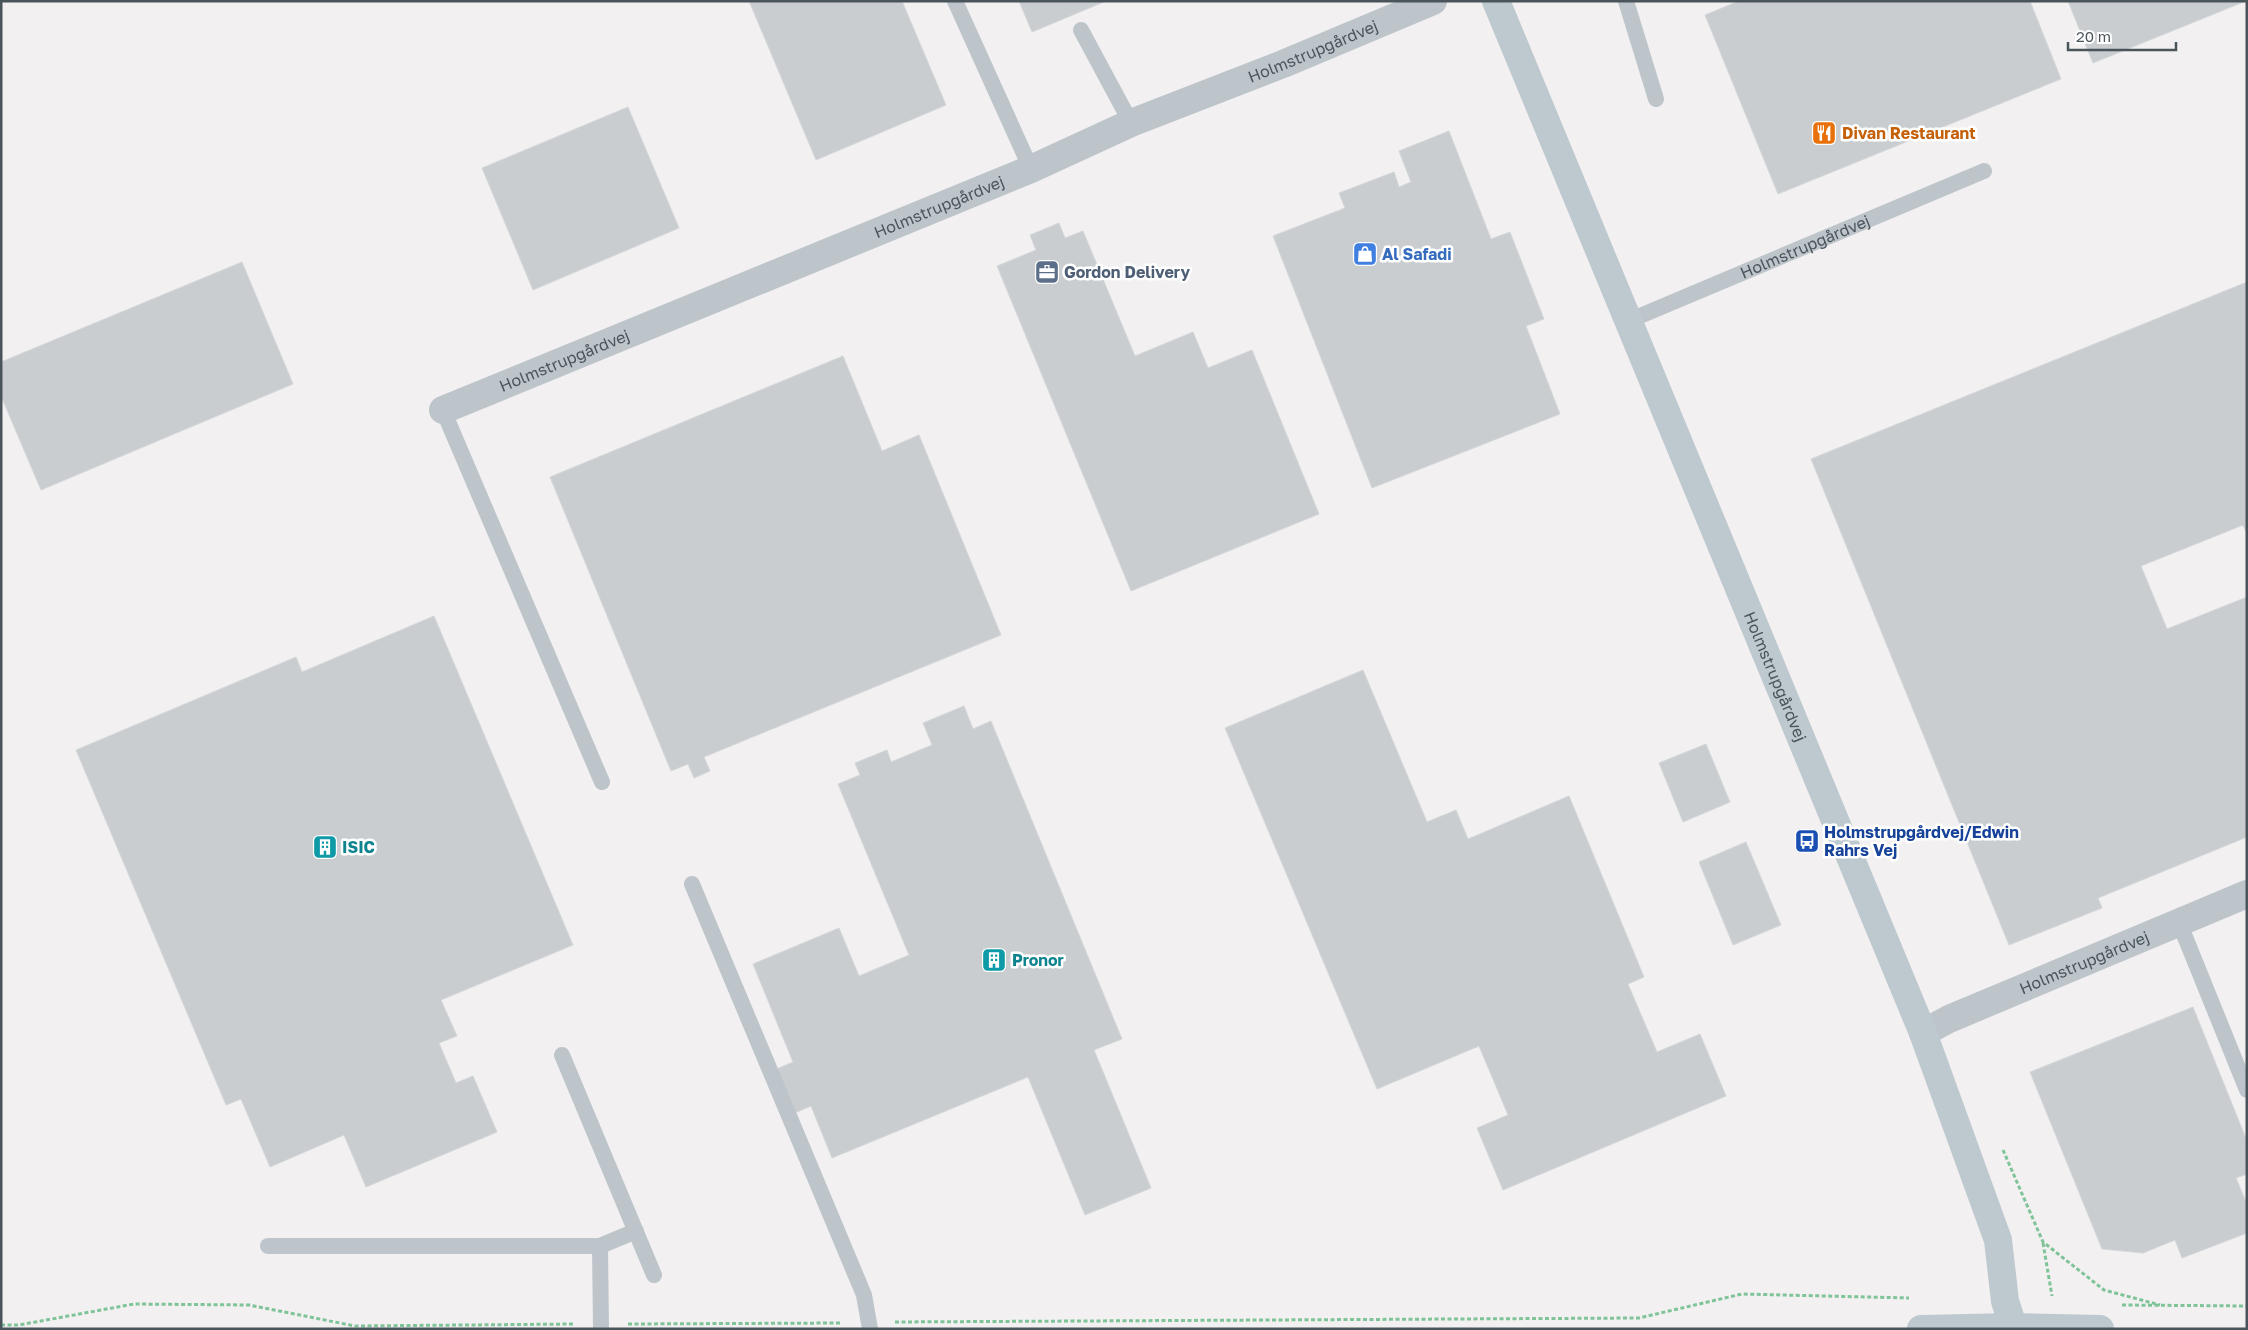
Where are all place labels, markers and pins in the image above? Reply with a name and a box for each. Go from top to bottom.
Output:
restaurant icon: Divan Restaurant [1811,120,1837,146]
place label: Divan Restaurant [1842,123,1976,143]
shop icon: Al Safadi [1352,241,1378,267]
place label: Al Safadi [1382,244,1452,264]
office icon: Gordon Delivery [1034,259,1060,285]
place label: Gordon Delivery [1064,262,1190,282]
place label: Holmstrupgårdvej/Edwin Rahrs Vej [1824,822,2019,860]
bus stop icon: Holmstrupgårdvej/Edwin Rahrs Vej [1794,828,1820,854]
building icon: ISIC [312,834,338,860]
place label: ISIC [342,837,375,857]
building icon: Pronor [981,947,1007,973]
place label: Pronor [1012,950,1064,970]

